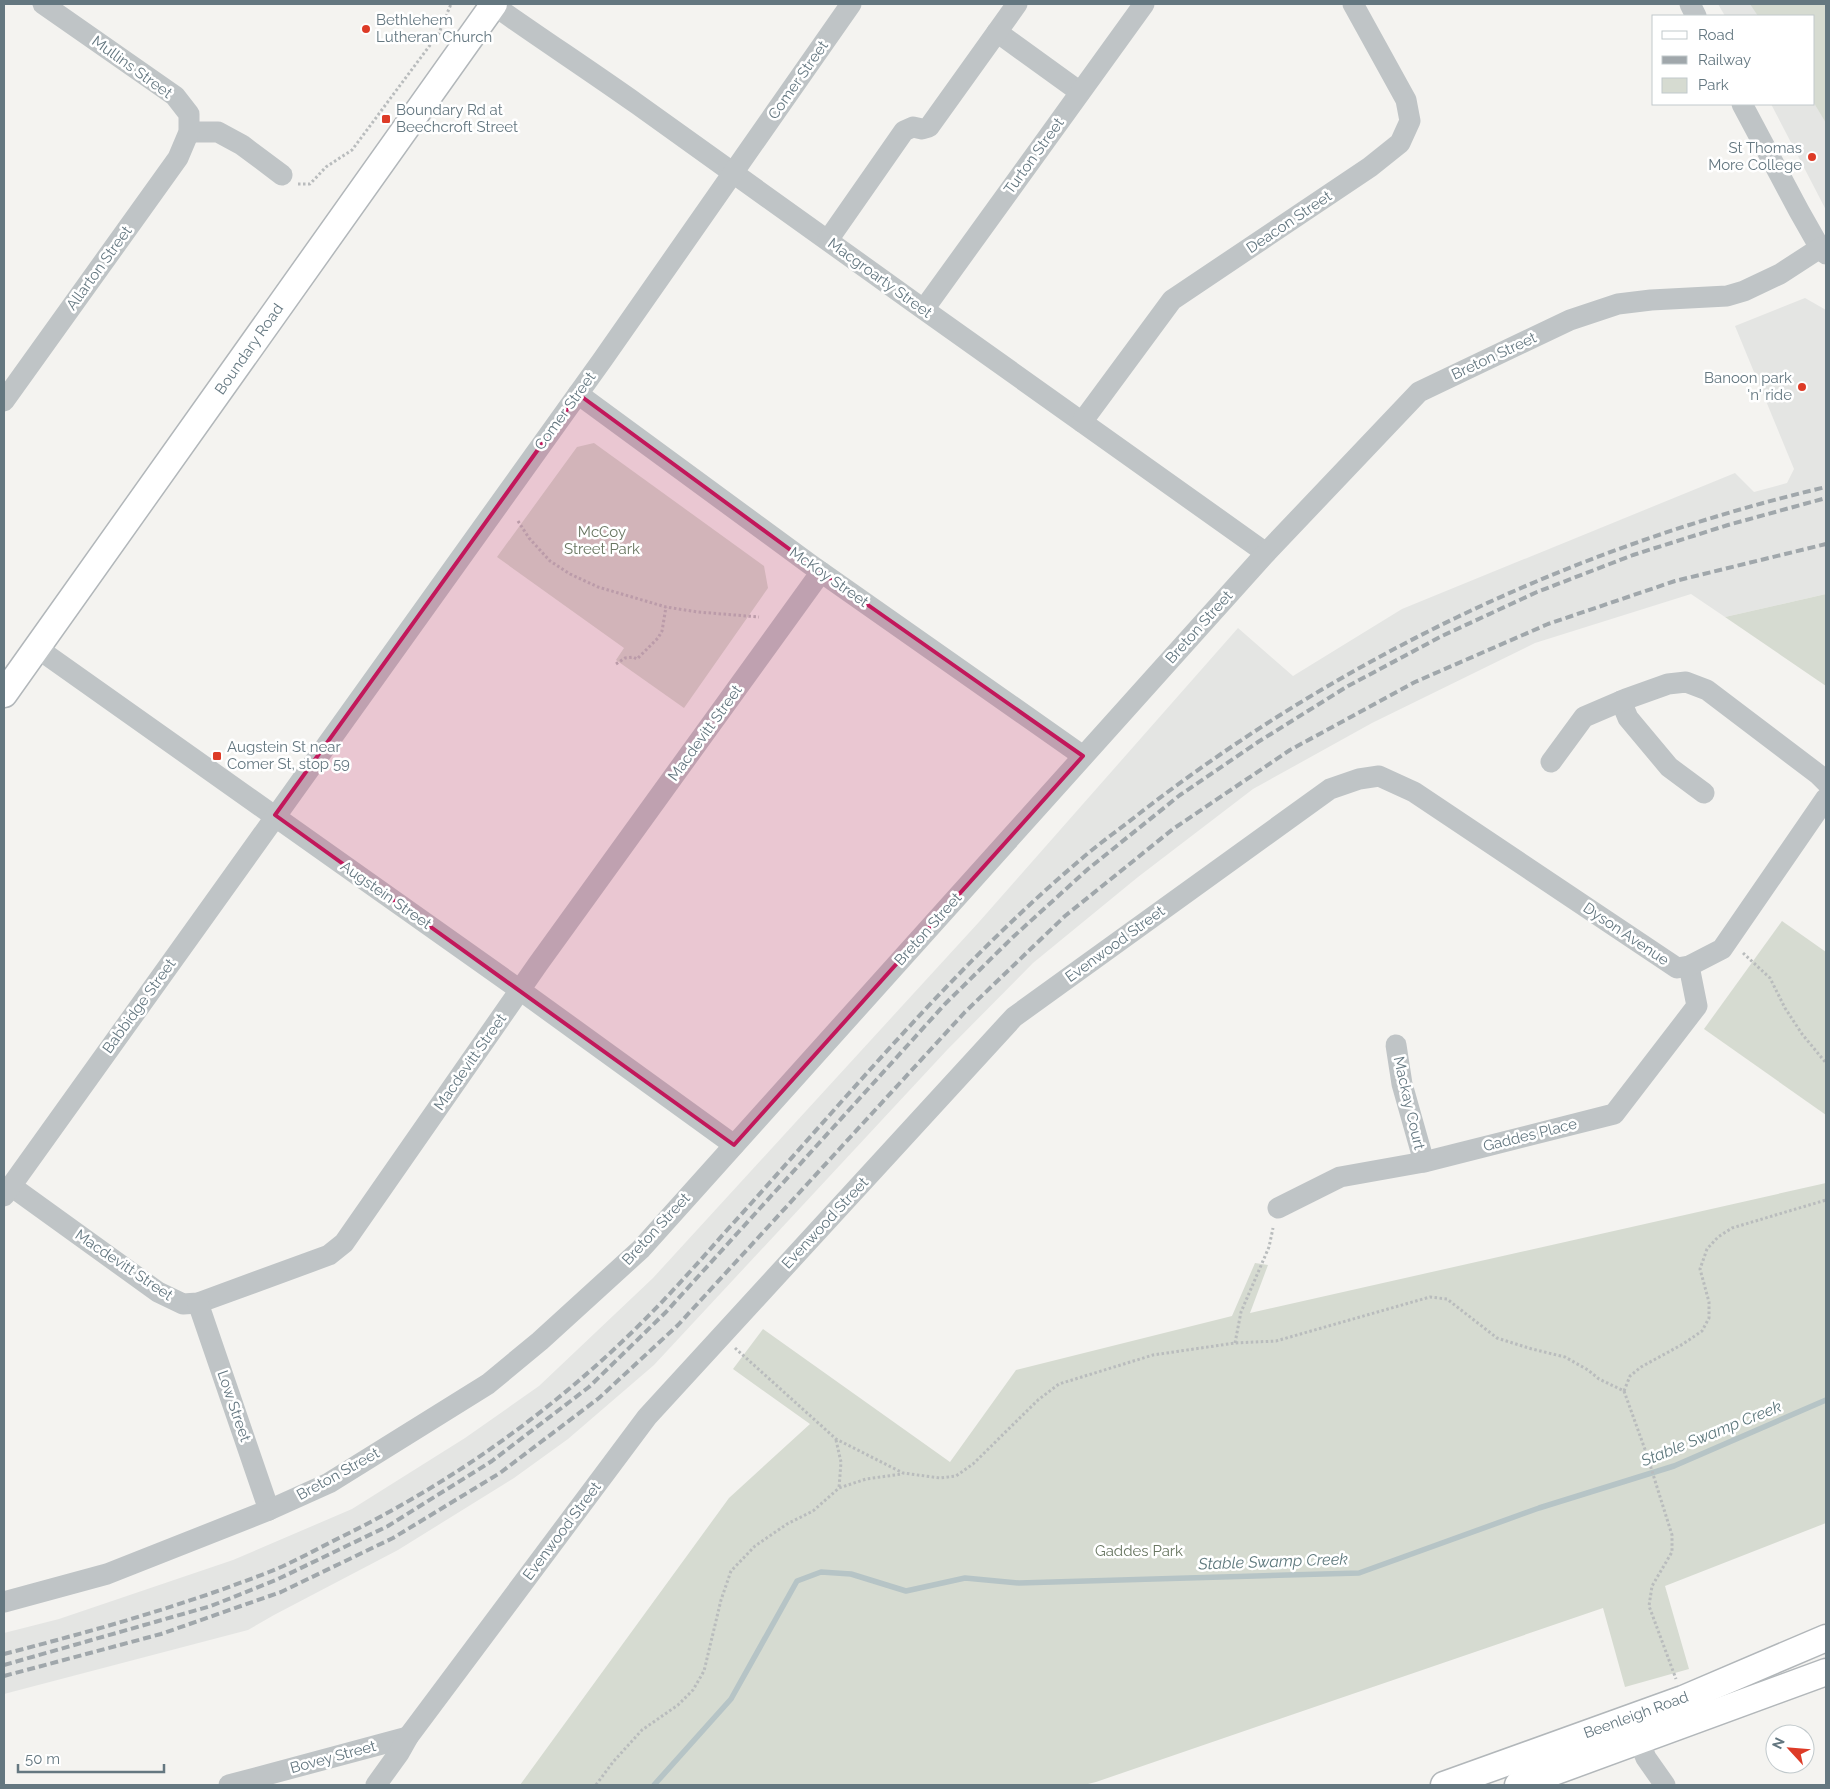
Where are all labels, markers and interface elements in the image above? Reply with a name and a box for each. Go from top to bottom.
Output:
place label: Bethlehem Lutheran Church [376,11,492,46]
legend [1652,15,1815,105]
marker: Bethlehem Lutheran Church [360,23,372,35]
text: Road [1698,26,1734,44]
street label: Mullins Street [88,32,176,102]
street label: Comer Street [764,37,832,123]
text: Railway [1698,51,1751,69]
text: Park [1698,76,1729,94]
place label: Boundary Rd at Beechcroft Street [396,101,518,136]
marker: Boundary Rd at Beechcroft Street [380,113,392,125]
street label: Turton Street [1000,114,1068,198]
place label: St Thomas More College [1708,139,1802,174]
marker: St Thomas More College [1806,151,1818,163]
street label: Deacon Street [1243,187,1335,257]
street label: Allarton Street [62,222,136,314]
street label: Macgroarty Street [824,234,936,322]
street label: Boundary Road [211,300,287,398]
street label: Breton Street [1449,328,1539,384]
street label: Comer Street [531,368,599,454]
place label: Banoon park 'n' ride [1704,369,1792,404]
marker: Banoon park 'n' ride [1796,381,1808,393]
park label: McCoy Street Park [564,523,640,558]
street label: McKoy Street [786,543,872,611]
street label: Breton Street [1162,587,1236,667]
street label: Macdevitt Street [664,682,746,784]
place label: Augstein St near Comer St, stop 59 [227,738,350,773]
marker: Augstein St near Comer St, stop 59 [211,750,223,762]
street label: Augstein Street [337,857,435,933]
street label: Breton Street [891,889,965,969]
street label: Dyson Avenue [1580,899,1672,969]
street label: Evenwood Street [1062,902,1168,986]
street label: Babbidge Street [99,955,179,1057]
street label: Macdevitt Street [430,1010,510,1114]
street label: Mackay Court [1390,1055,1428,1151]
street label: Gaddes Place [1481,1115,1579,1155]
street label: Evenwood Street [778,1174,872,1272]
street label: Breton Street [618,1189,694,1269]
street label: Macdevitt Street [72,1226,176,1304]
street label: Low Street [213,1368,255,1444]
water label: Stable Swamp Creek [1637,1396,1785,1471]
street label: Breton Street [294,1444,382,1504]
street label: Evenwood Street [519,1478,605,1584]
park label: Gaddes Park [1095,1542,1183,1560]
water label: Stable Swamp Creek [1197,1549,1349,1574]
street label: Beenleigh Road [1581,1688,1691,1742]
north arrow [1765,1724,1815,1774]
text: N [1769,1735,1788,1752]
street label: Bovey Street [288,1737,378,1777]
scale bar [18,1742,164,1774]
text: 50 m [25,1750,60,1768]

